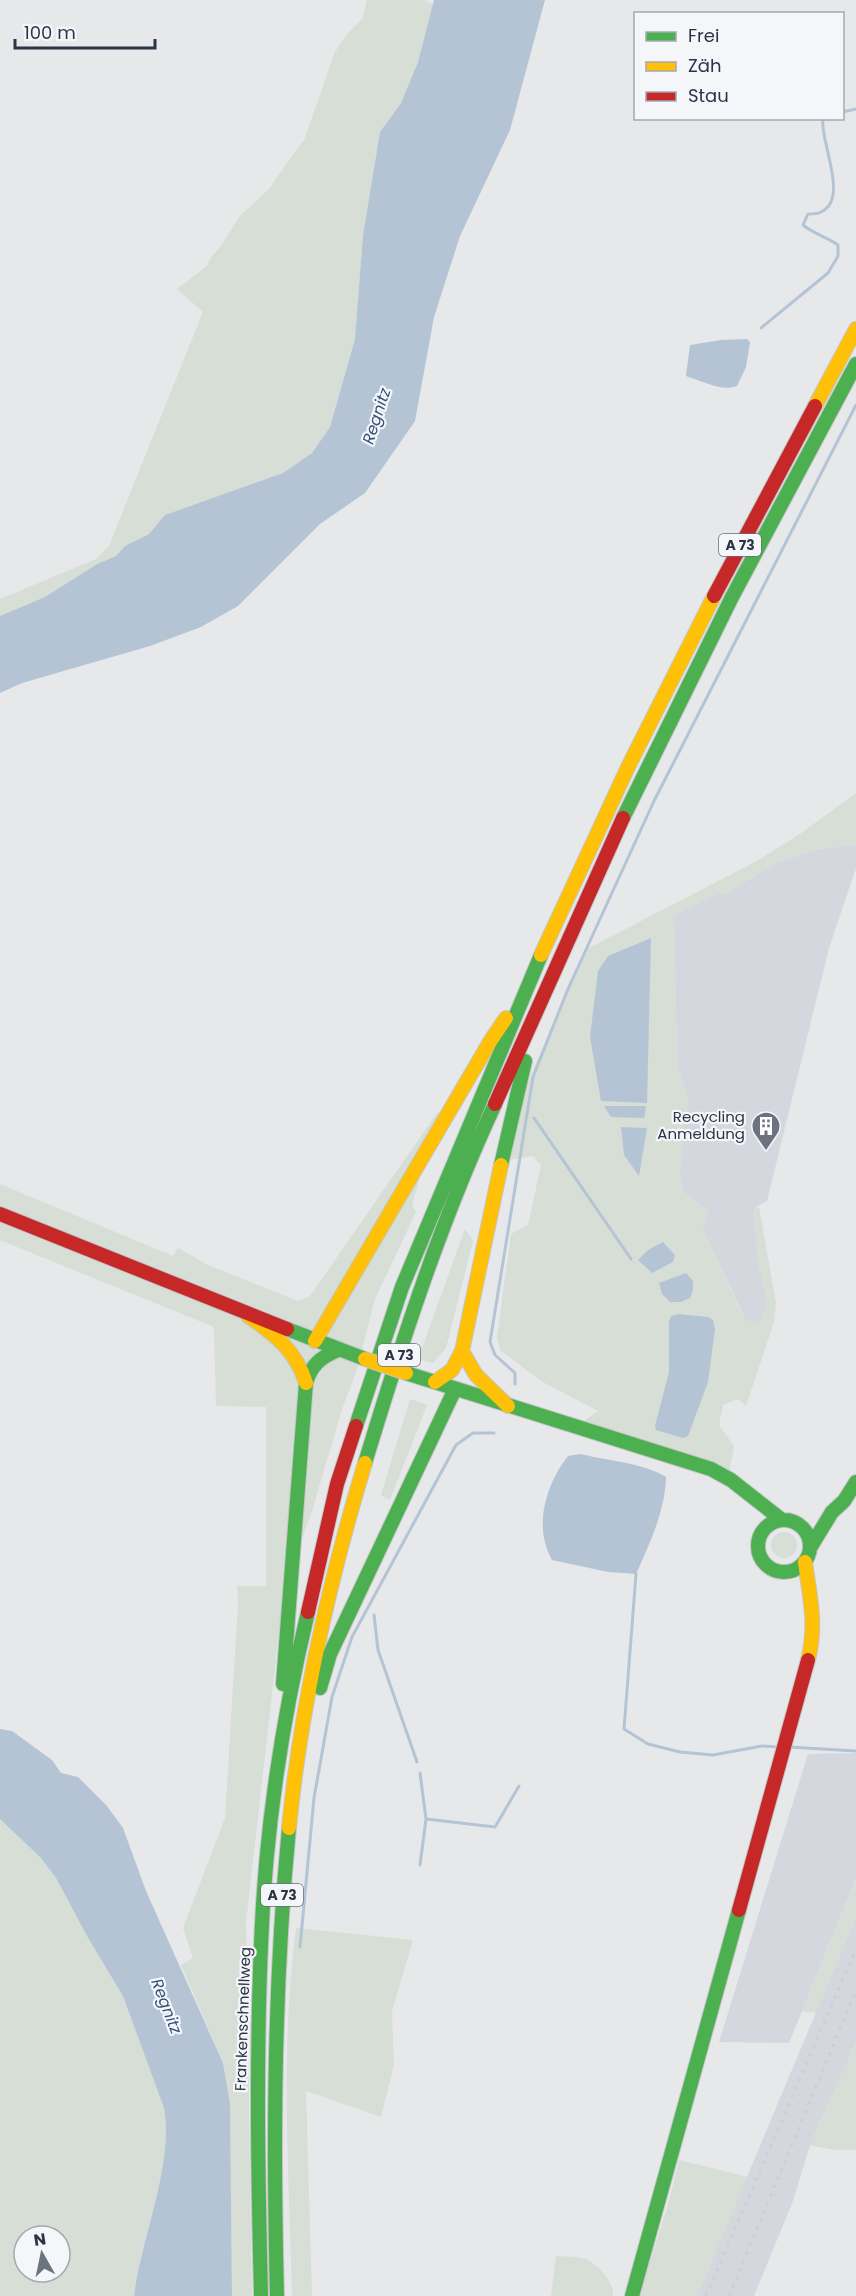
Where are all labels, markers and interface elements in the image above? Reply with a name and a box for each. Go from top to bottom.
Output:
scale bar [15,12,154,50]
legend [634,12,844,120]
text: 100 m [24,20,76,45]
text: Frei [688,23,719,48]
text: Zäh [688,53,721,78]
text: Stau [688,83,729,108]
water label: Regnitz [357,384,397,447]
road number: A 73 [719,534,761,556]
place label: Recycling Anmeldung [657,1106,745,1144]
building icon: Recycling Anmeldung [750,1110,782,1152]
road number: A 73 [378,1344,420,1366]
road number: A 73 [261,1884,303,1906]
street label: Frankenschnellweg [229,1947,256,2091]
water label: Regnitz [145,1975,188,2038]
north arrow [12,2224,72,2284]
text: N [32,2227,47,2252]

